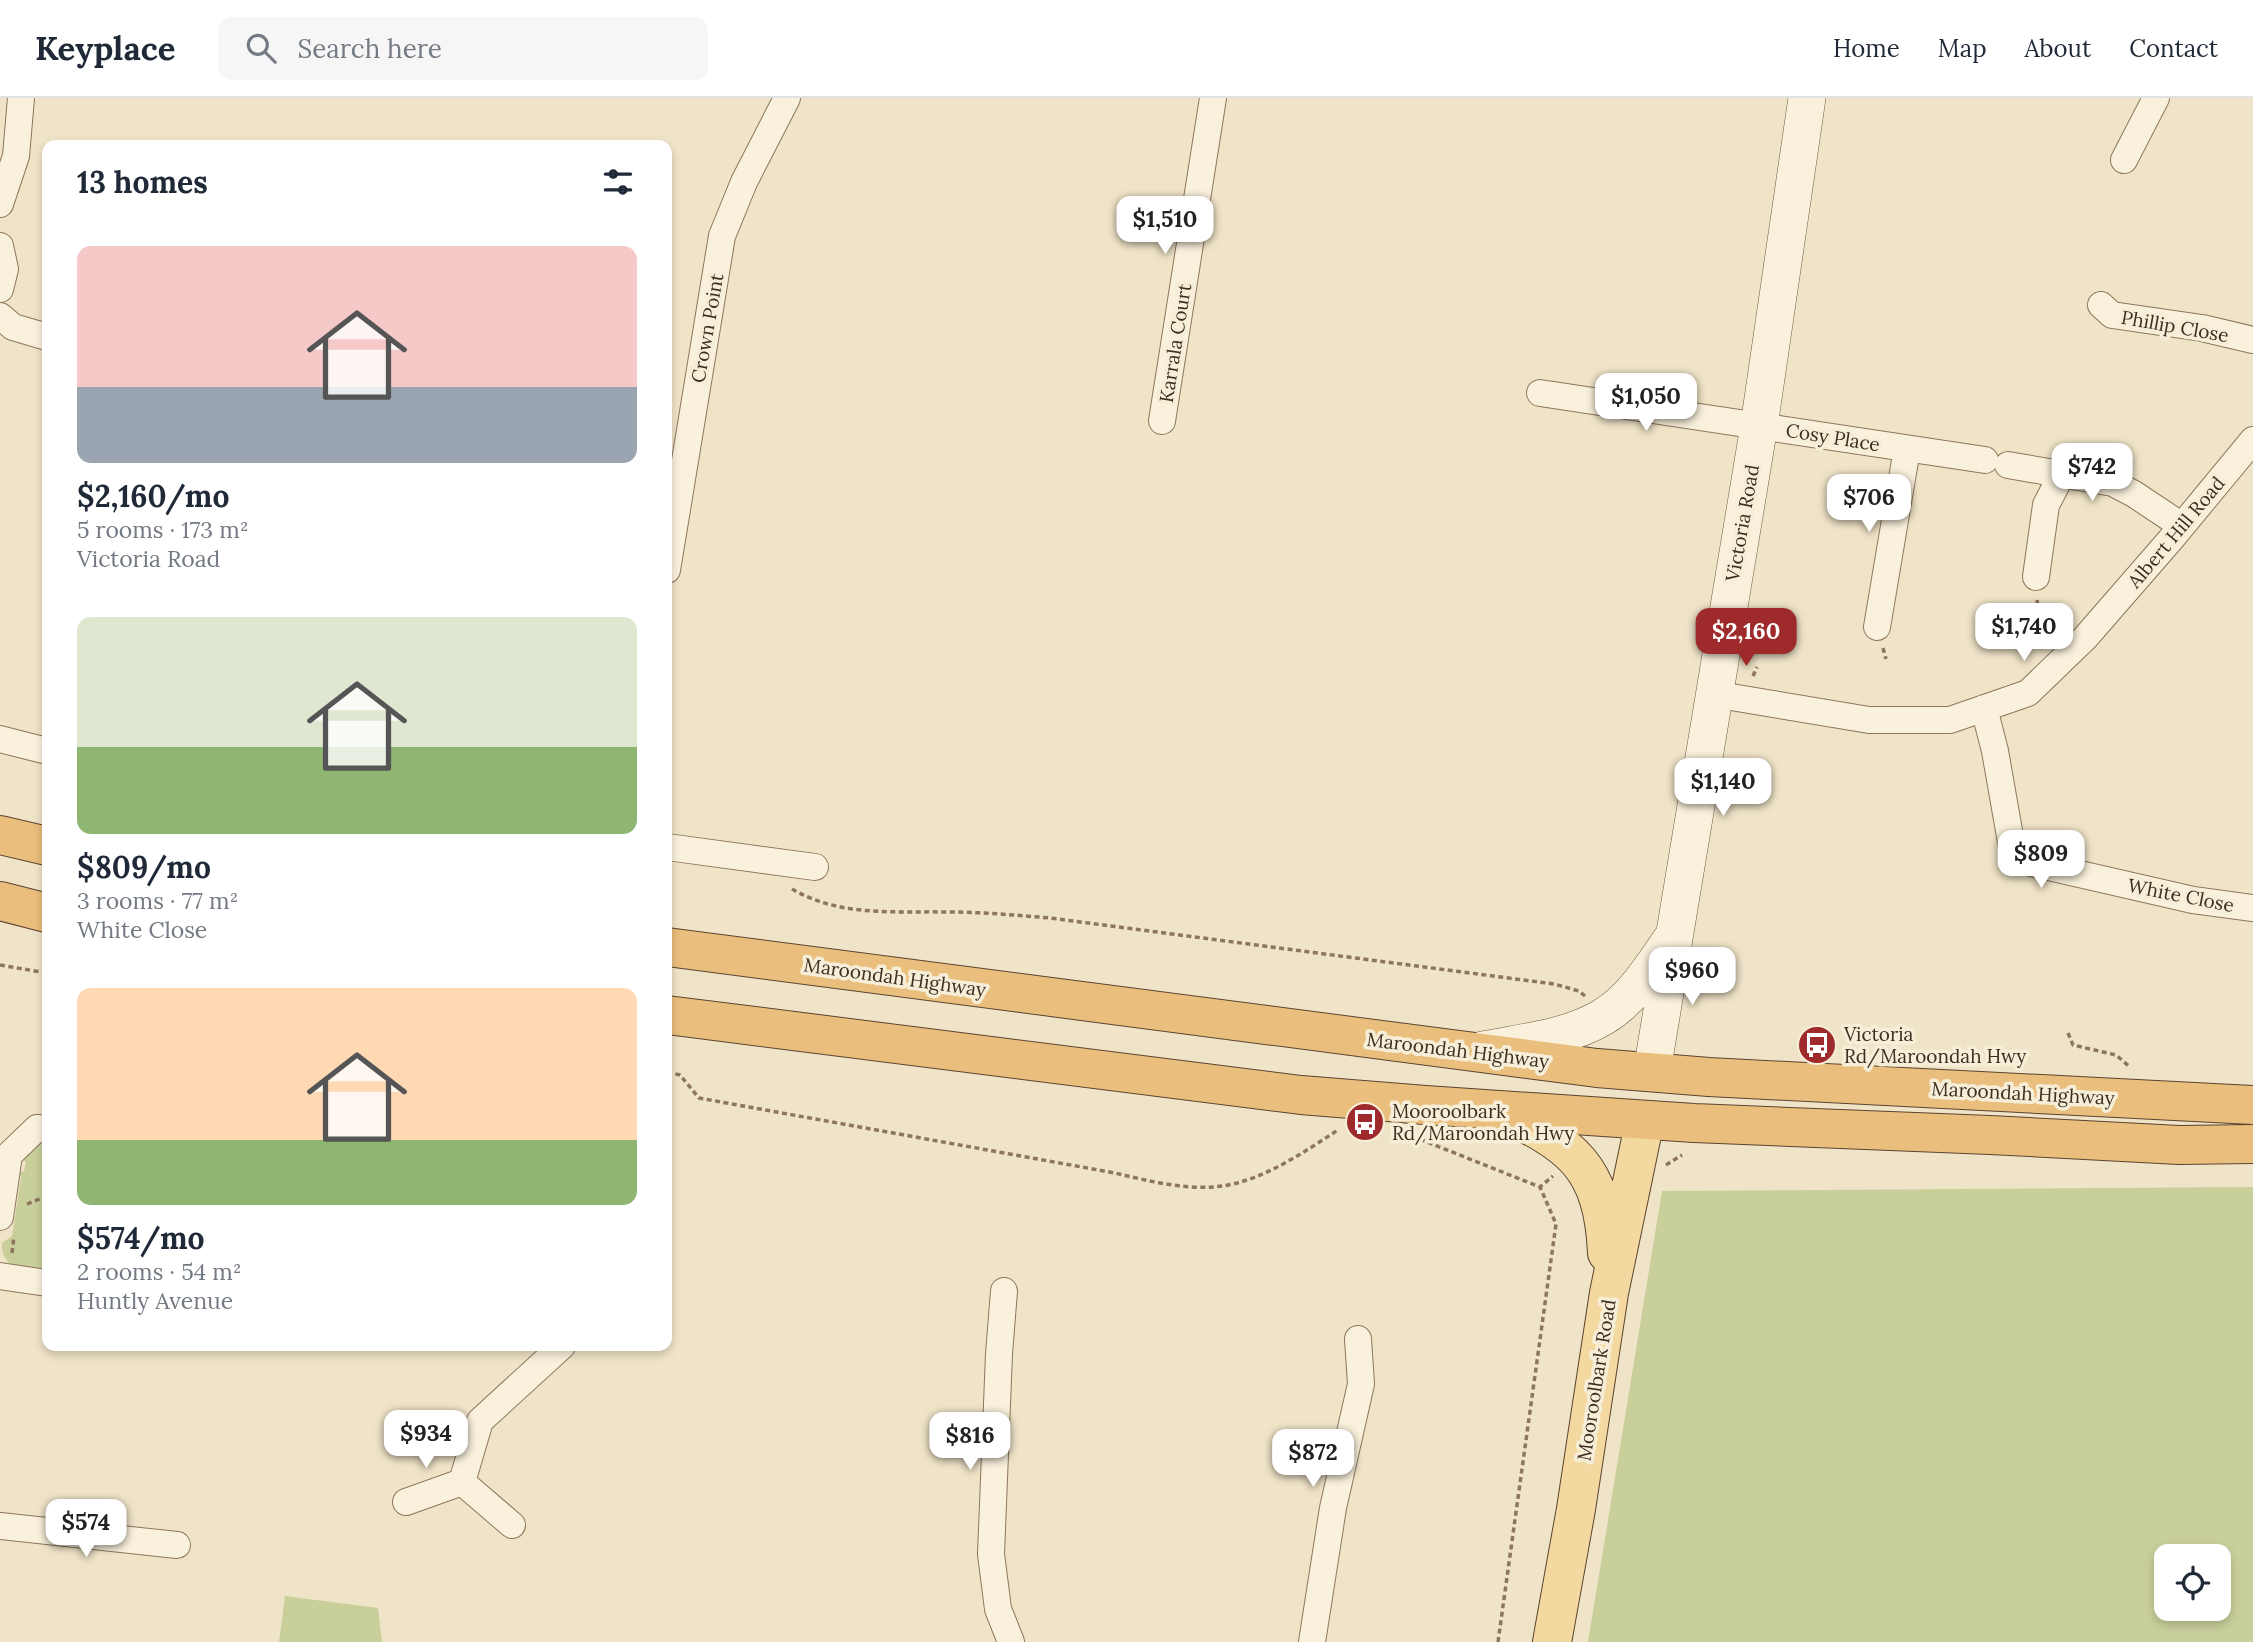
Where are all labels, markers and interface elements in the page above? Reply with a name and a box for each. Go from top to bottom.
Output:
search box [218,17,708,80]
text: Keyplace [35,27,176,69]
icon: search [242,29,280,67]
text: Search here [298,32,442,65]
text: Home [1833,33,1900,64]
text: Map [1938,33,1987,64]
text: About [2025,33,2091,64]
text: Contact [2129,33,2218,64]
text: 13 homes [77,163,208,201]
icon: filters [599,163,637,201]
pin: $1,510 [1108,197,1222,256]
text: $1,510 [1133,204,1198,233]
street label: Crown Point [686,271,729,385]
street label: Karrala Court [1154,281,1196,404]
icon: home [294,292,420,418]
street label: Phillip Close [2119,305,2231,347]
pin: $1,050 [1589,374,1703,433]
text: $1,050 [1611,381,1681,410]
street label: Cosy Place [1784,418,1882,456]
pin: $742 [2051,444,2133,503]
text: $742 [2068,451,2116,480]
street label: Victoria Road [1720,463,1764,584]
street label: Albert Hill Road [2122,471,2230,594]
pin: $706 [1828,474,1910,534]
text: $2,160/mo [77,477,229,515]
text: $706 [1843,482,1895,511]
text: 5 rooms · 173 m² [77,515,249,544]
text: Victoria Road [77,544,220,573]
pin: $1,740 [1967,603,2081,663]
pin: $2,160 [1689,608,1803,668]
text: $1,740 [1991,611,2057,640]
text: $2,160 [1712,616,1780,645]
icon: home [294,663,420,789]
pin: $1,140 [1666,758,1780,818]
text: $1,140 [1690,766,1756,795]
pin: $809 [2000,830,2082,890]
text: $809 [2014,838,2068,867]
text: $809/mo [77,848,211,886]
street label: White Close [2126,873,2236,917]
text: 3 rooms · 77 m² [77,886,238,915]
text: White Close [77,915,207,944]
pin: $960 [1651,948,1733,1007]
street label: Maroondah Highway [802,952,988,1002]
text: $960 [1665,955,1719,984]
place label: Victoria Rd/Maroondah Hwy [1843,1022,2026,1069]
bus stop icon: Victoria Rd/Maroondah Hwy [1796,1024,1838,1066]
street label: Maroondah Highway [1365,1027,1551,1073]
icon: home [294,1034,420,1160]
street label: Maroondah Highway [1931,1076,2115,1110]
place label: Mooroolbark Rd/Maroondah Hwy [1392,1099,1574,1146]
bus stop icon: Mooroolbark Rd/Maroondah Hwy [1344,1101,1386,1143]
text: $574/mo [77,1219,204,1257]
text: 2 rooms · 54 m² [77,1257,242,1286]
text: Huntly Avenue [77,1286,233,1315]
street label: Mooroolbark Road [1571,1297,1621,1463]
pin: $934 [385,1410,467,1470]
pin: $816 [929,1412,1011,1472]
text: $934 [400,1418,452,1447]
text: $816 [945,1420,995,1449]
pin: $872 [1272,1430,1354,1489]
text: $872 [1288,1437,1338,1466]
pin: $574 [45,1500,127,1559]
text: $574 [62,1507,110,1536]
map controls [2154,1544,2231,1621]
button: locate [2154,1544,2231,1621]

